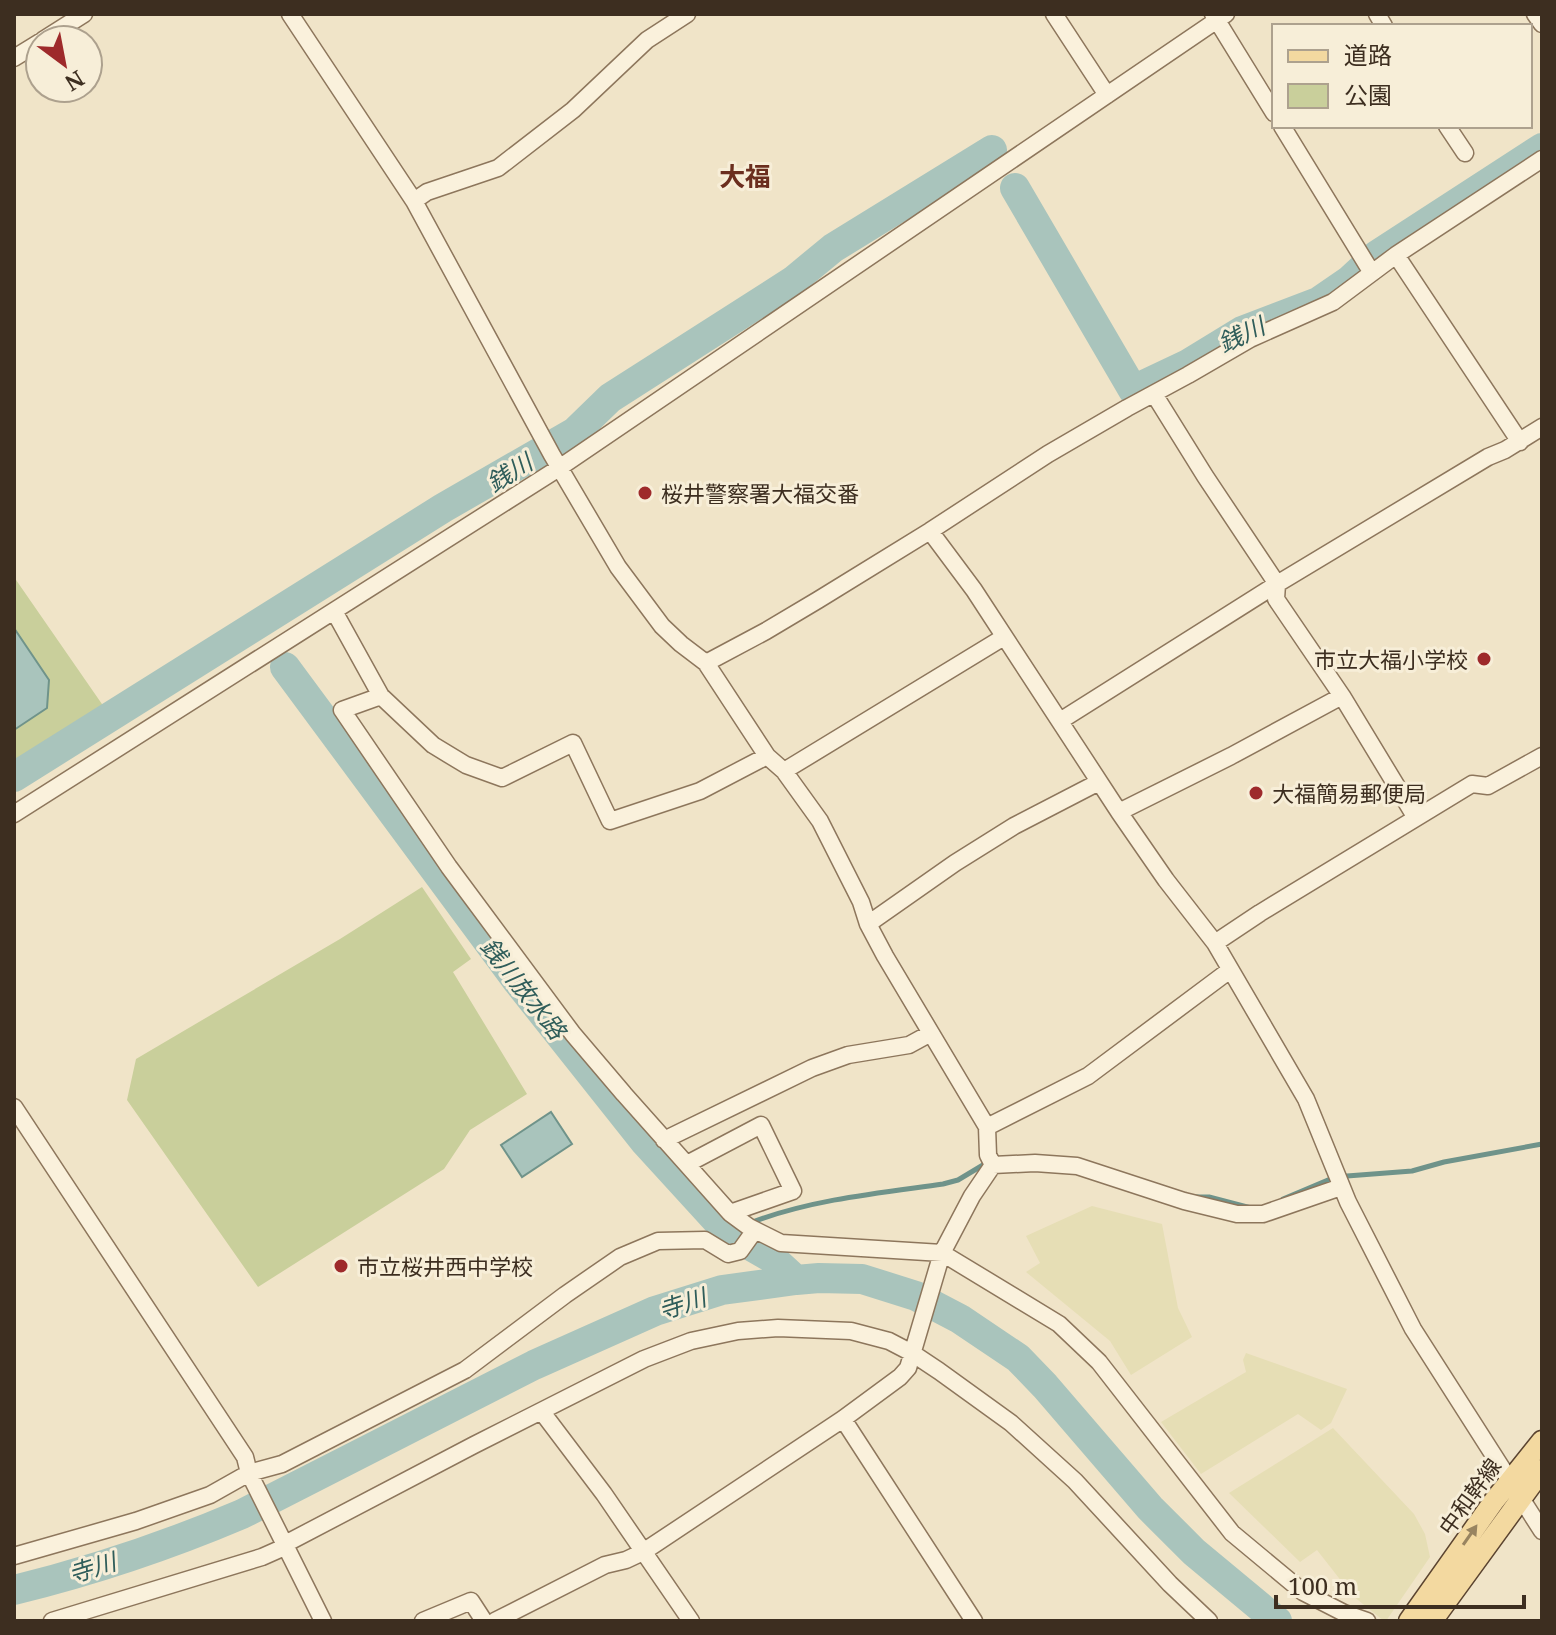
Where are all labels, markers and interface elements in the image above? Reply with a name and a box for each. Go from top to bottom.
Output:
north arrow [24,24,104,104]
legend [1272,24,1532,128]
text: 道路 [1344,38,1392,71]
text: N [60,64,90,99]
text: 公園 [1344,78,1392,111]
district label: 大福 [719,158,771,194]
water label: 銭川 [1212,308,1272,359]
water label: 銭川 [480,444,541,499]
place label: 桜井警察署大福交番 [661,478,859,508]
marker: 桜井警察署大福交番 [636,484,654,502]
place label: 市立大福小学校 [1314,644,1468,674]
marker: 市立大福小学校 [1475,650,1493,668]
place label: 大福簡易郵便局 [1272,778,1426,808]
marker: 大福簡易郵便局 [1247,784,1265,802]
water label: 銭川放水路 [474,931,575,1047]
place label: 市立桜井西中学校 [357,1251,533,1281]
marker: 市立桜井西中学校 [332,1257,350,1275]
water label: 寺川 [654,1279,713,1326]
street label: 中和幹線 [1431,1452,1507,1540]
one-way arrow [1462,1524,1477,1545]
water label: 寺川 [64,1543,123,1590]
scale bar [1276,1559,1524,1609]
text: 100 m [1288,1569,1357,1602]

